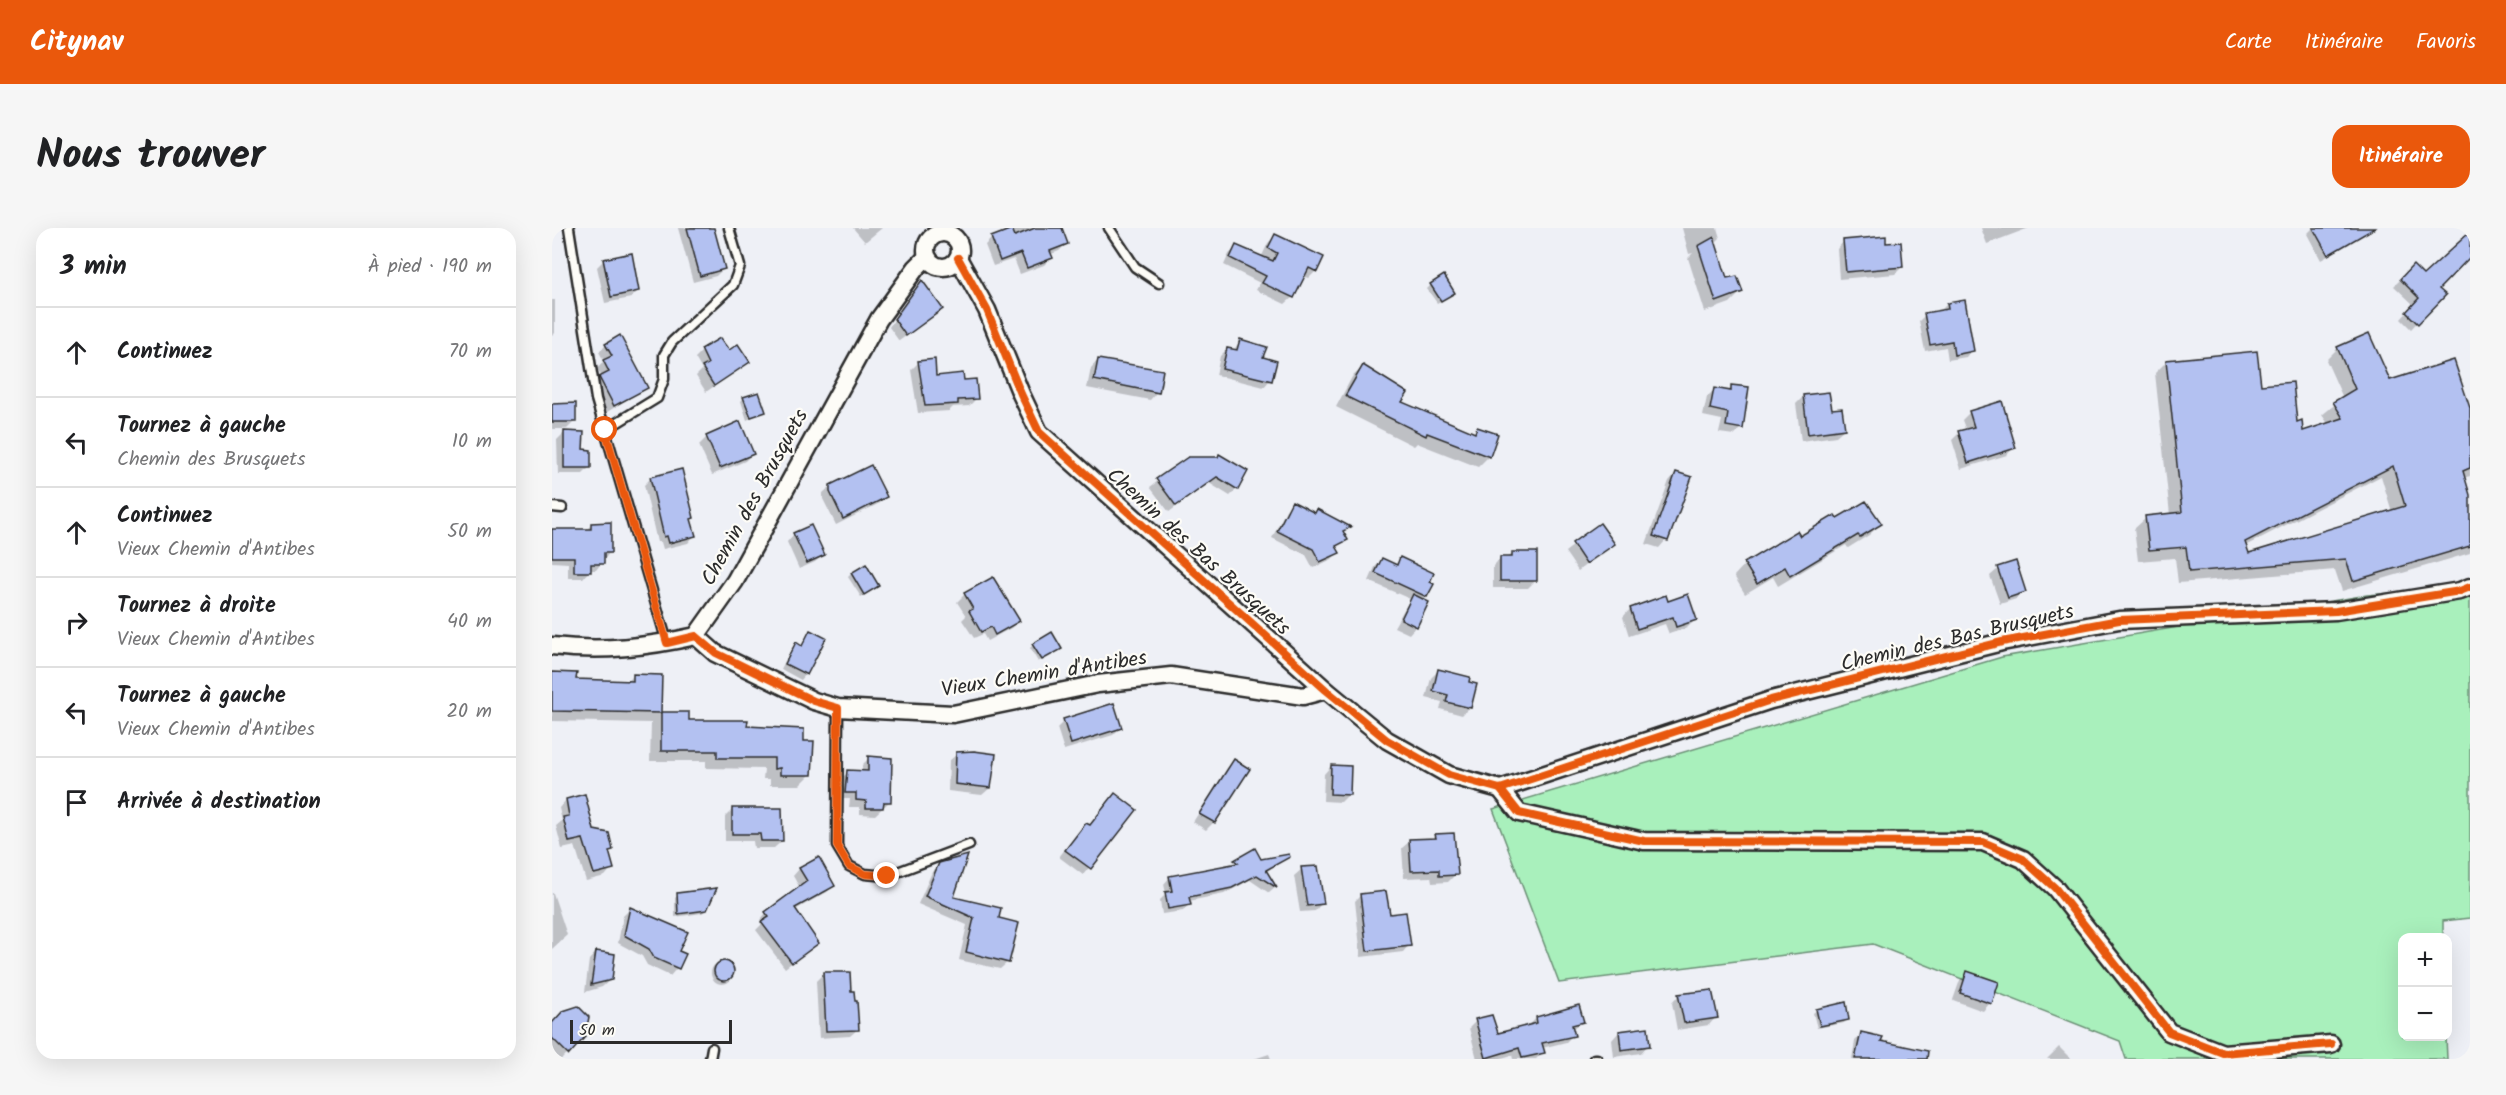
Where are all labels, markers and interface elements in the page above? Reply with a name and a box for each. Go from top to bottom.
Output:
text: Citynav [30,20,123,65]
text: Carte [2225,26,2272,59]
text: Itinéraire [2305,26,2383,59]
text: Favoris [2416,26,2476,59]
text: Nous trouver [36,123,265,190]
button: Itinéraire [2332,125,2470,188]
text: 3 min [60,246,127,288]
text: À pied · 190 m [368,251,492,283]
text: Continuez [117,335,213,370]
icon: ahead [60,336,93,369]
text: 70 m [449,336,492,368]
street label: Chemin des Brusquets [693,403,818,592]
text: Tournez à gauche [117,409,286,444]
route start [591,416,617,442]
icon: left [60,426,93,459]
text: 10 m [452,426,492,458]
text: Chemin des Brusquets [117,444,305,476]
street label: Chemin des Bas Brusquets [1098,460,1298,644]
text: Continuez [117,499,213,534]
icon: ahead [60,516,93,549]
text: 50 m [447,516,492,548]
text: Vieux Chemin d'Antibes [117,534,315,566]
text: Tournez à droite [117,589,276,624]
street label: Chemin des Bas Brusquets [1837,596,2077,681]
icon: right [60,606,93,639]
text: 40 m [447,606,492,638]
text: Vieux Chemin d'Antibes [117,624,315,656]
street label: Vieux Chemin d'Antibes [939,642,1149,707]
text: Tournez à gauche [117,679,286,714]
icon: left [60,696,93,729]
text: 20 m [446,696,492,728]
text: Vieux Chemin d'Antibes [117,714,315,746]
text: Arrivée à destination [117,785,321,820]
icon: arrive [60,786,93,819]
route end [873,862,899,888]
map controls [2398,933,2452,1041]
button: + [2398,933,2452,987]
button: − [2398,987,2452,1041]
scale bar [570,1017,732,1044]
text: 50 m [579,1018,615,1043]

